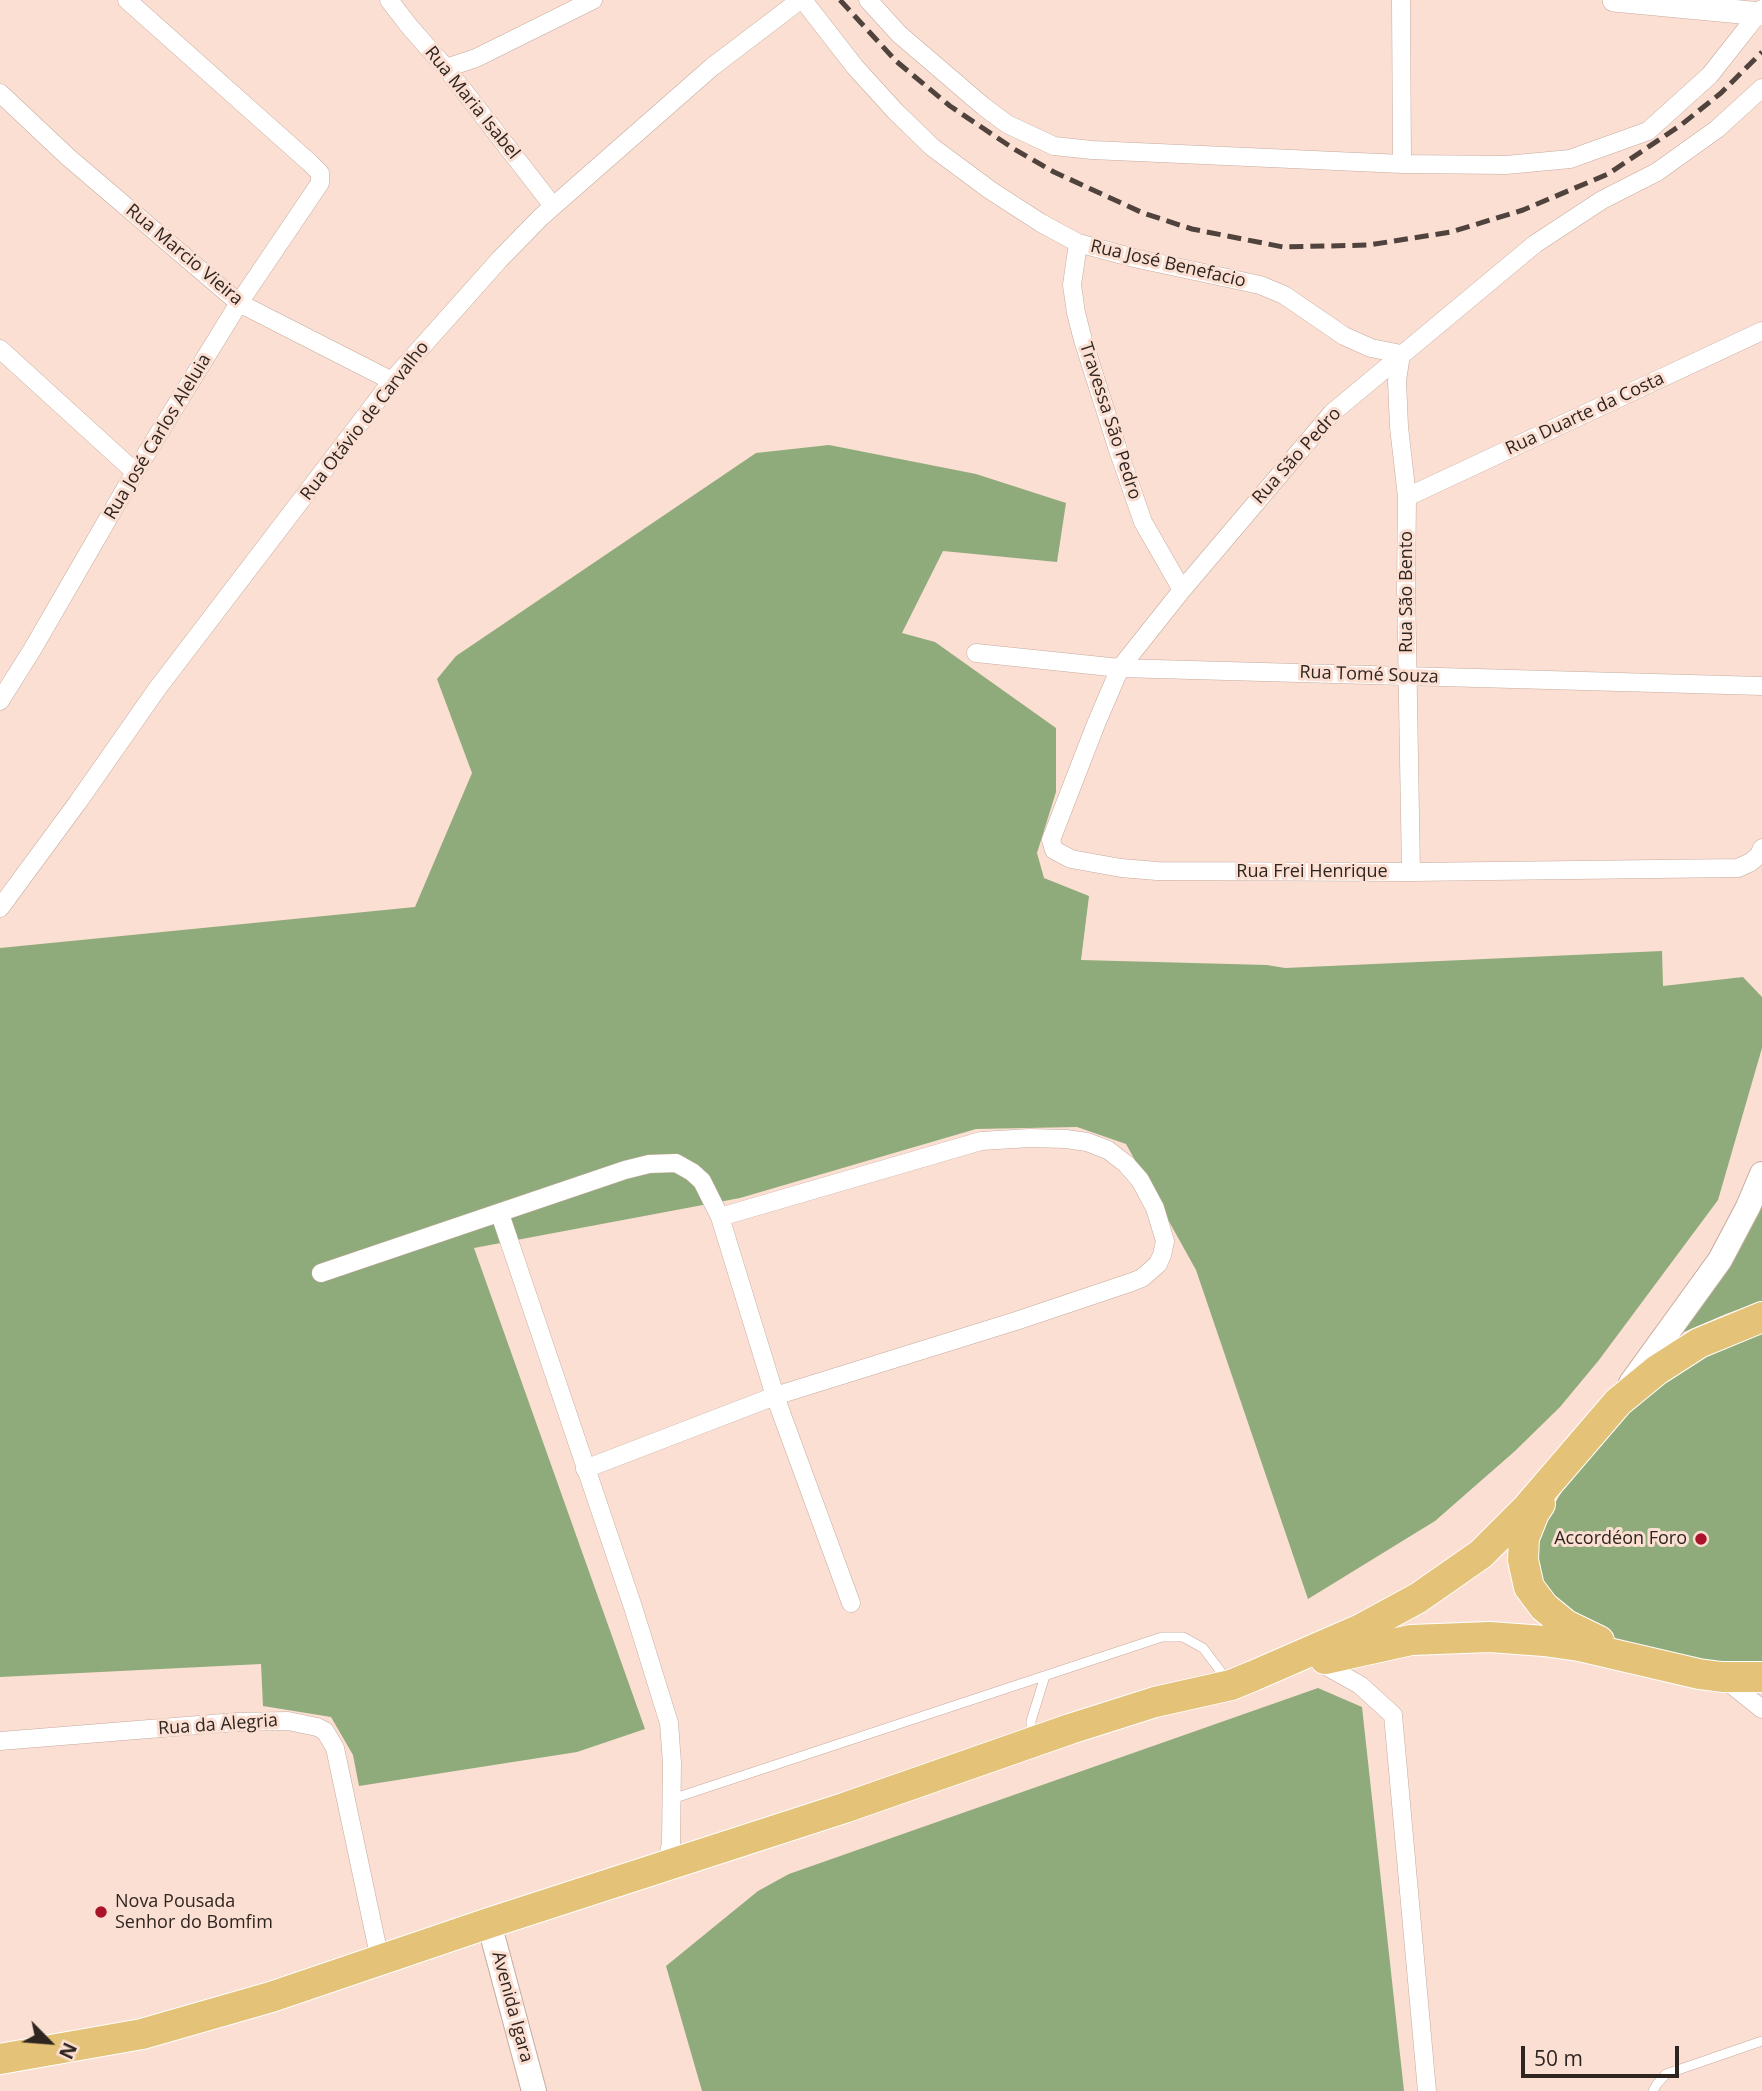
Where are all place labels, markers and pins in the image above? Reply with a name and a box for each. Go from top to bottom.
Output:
place label: Accordéon Foro [1554,1528,1687,1550]
marker: Accordéon Foro [1693,1531,1709,1547]
place label: Nova Pousada Senhor do Bomfim [115,1891,273,1934]
marker: Nova Pousada Senhor do Bomfim [93,1904,109,1920]

